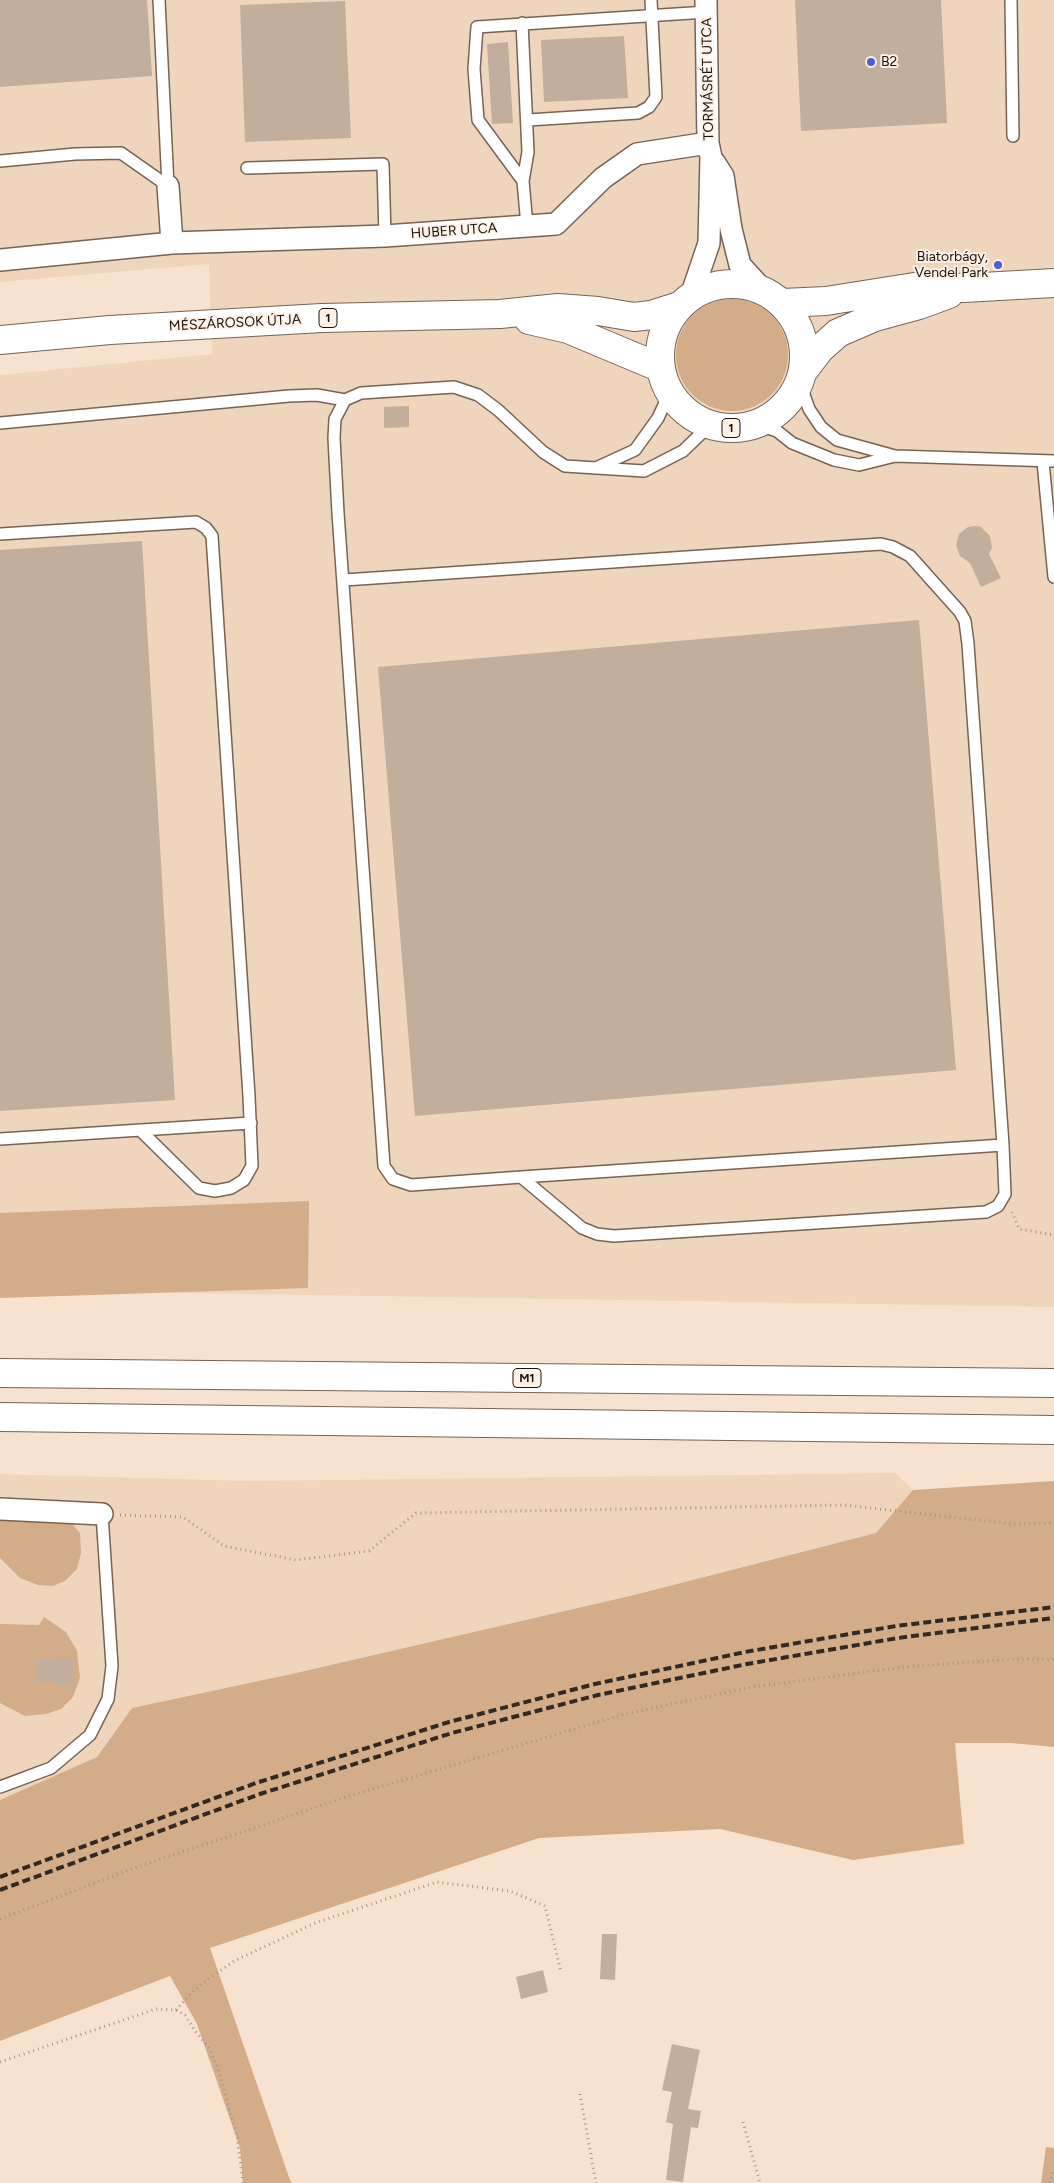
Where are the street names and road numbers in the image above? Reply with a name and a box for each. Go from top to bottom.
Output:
street label: TORMÁSRÉT UTCA [699,18,717,140]
street label: HUBER UTCA [410,220,498,242]
road number: 1 [319,308,337,328]
street label: MÉSZÁROSOK ÚTJA [168,311,302,335]
road number: 1 [722,418,740,438]
road number: M1 [513,1369,541,1388]

